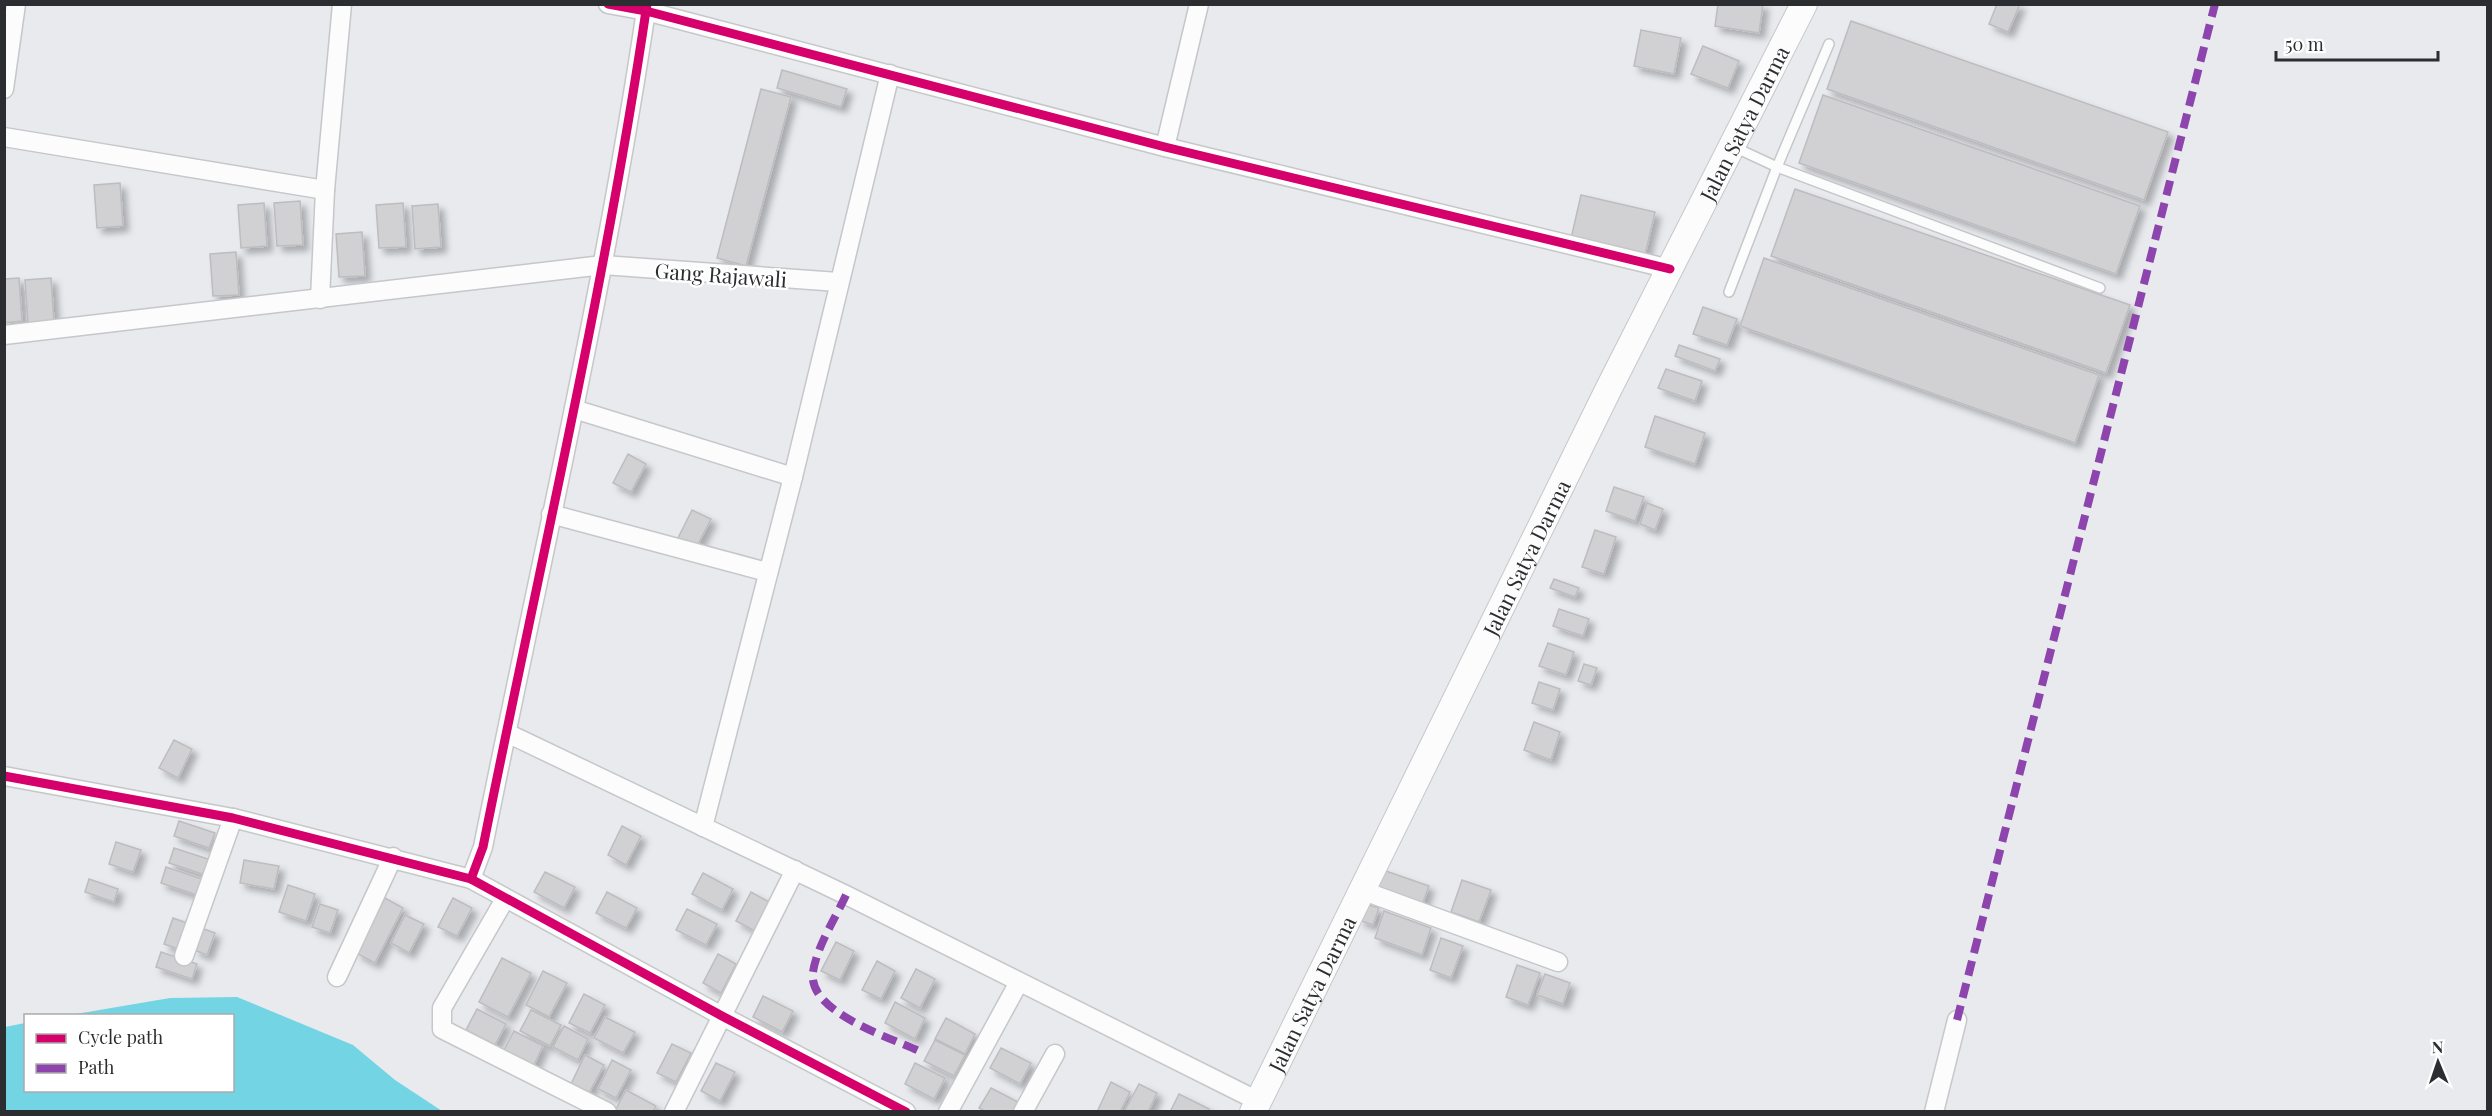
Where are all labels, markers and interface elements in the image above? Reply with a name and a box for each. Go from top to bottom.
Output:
scale bar [2276,24,2438,62]
text: 50 m [2285,32,2324,56]
street label: Jalan Satya Darma [1692,40,1795,206]
street label: Gang Rajawali [654,255,788,293]
street label: Jalan Satya Darma [1475,474,1576,641]
street label: Jalan Satya Darma [1261,910,1362,1077]
legend [24,1014,234,1092]
text: Cycle path [78,1025,163,1049]
north arrow [2408,1032,2468,1092]
text: N [2431,1036,2444,1057]
text: Path [78,1055,115,1079]

